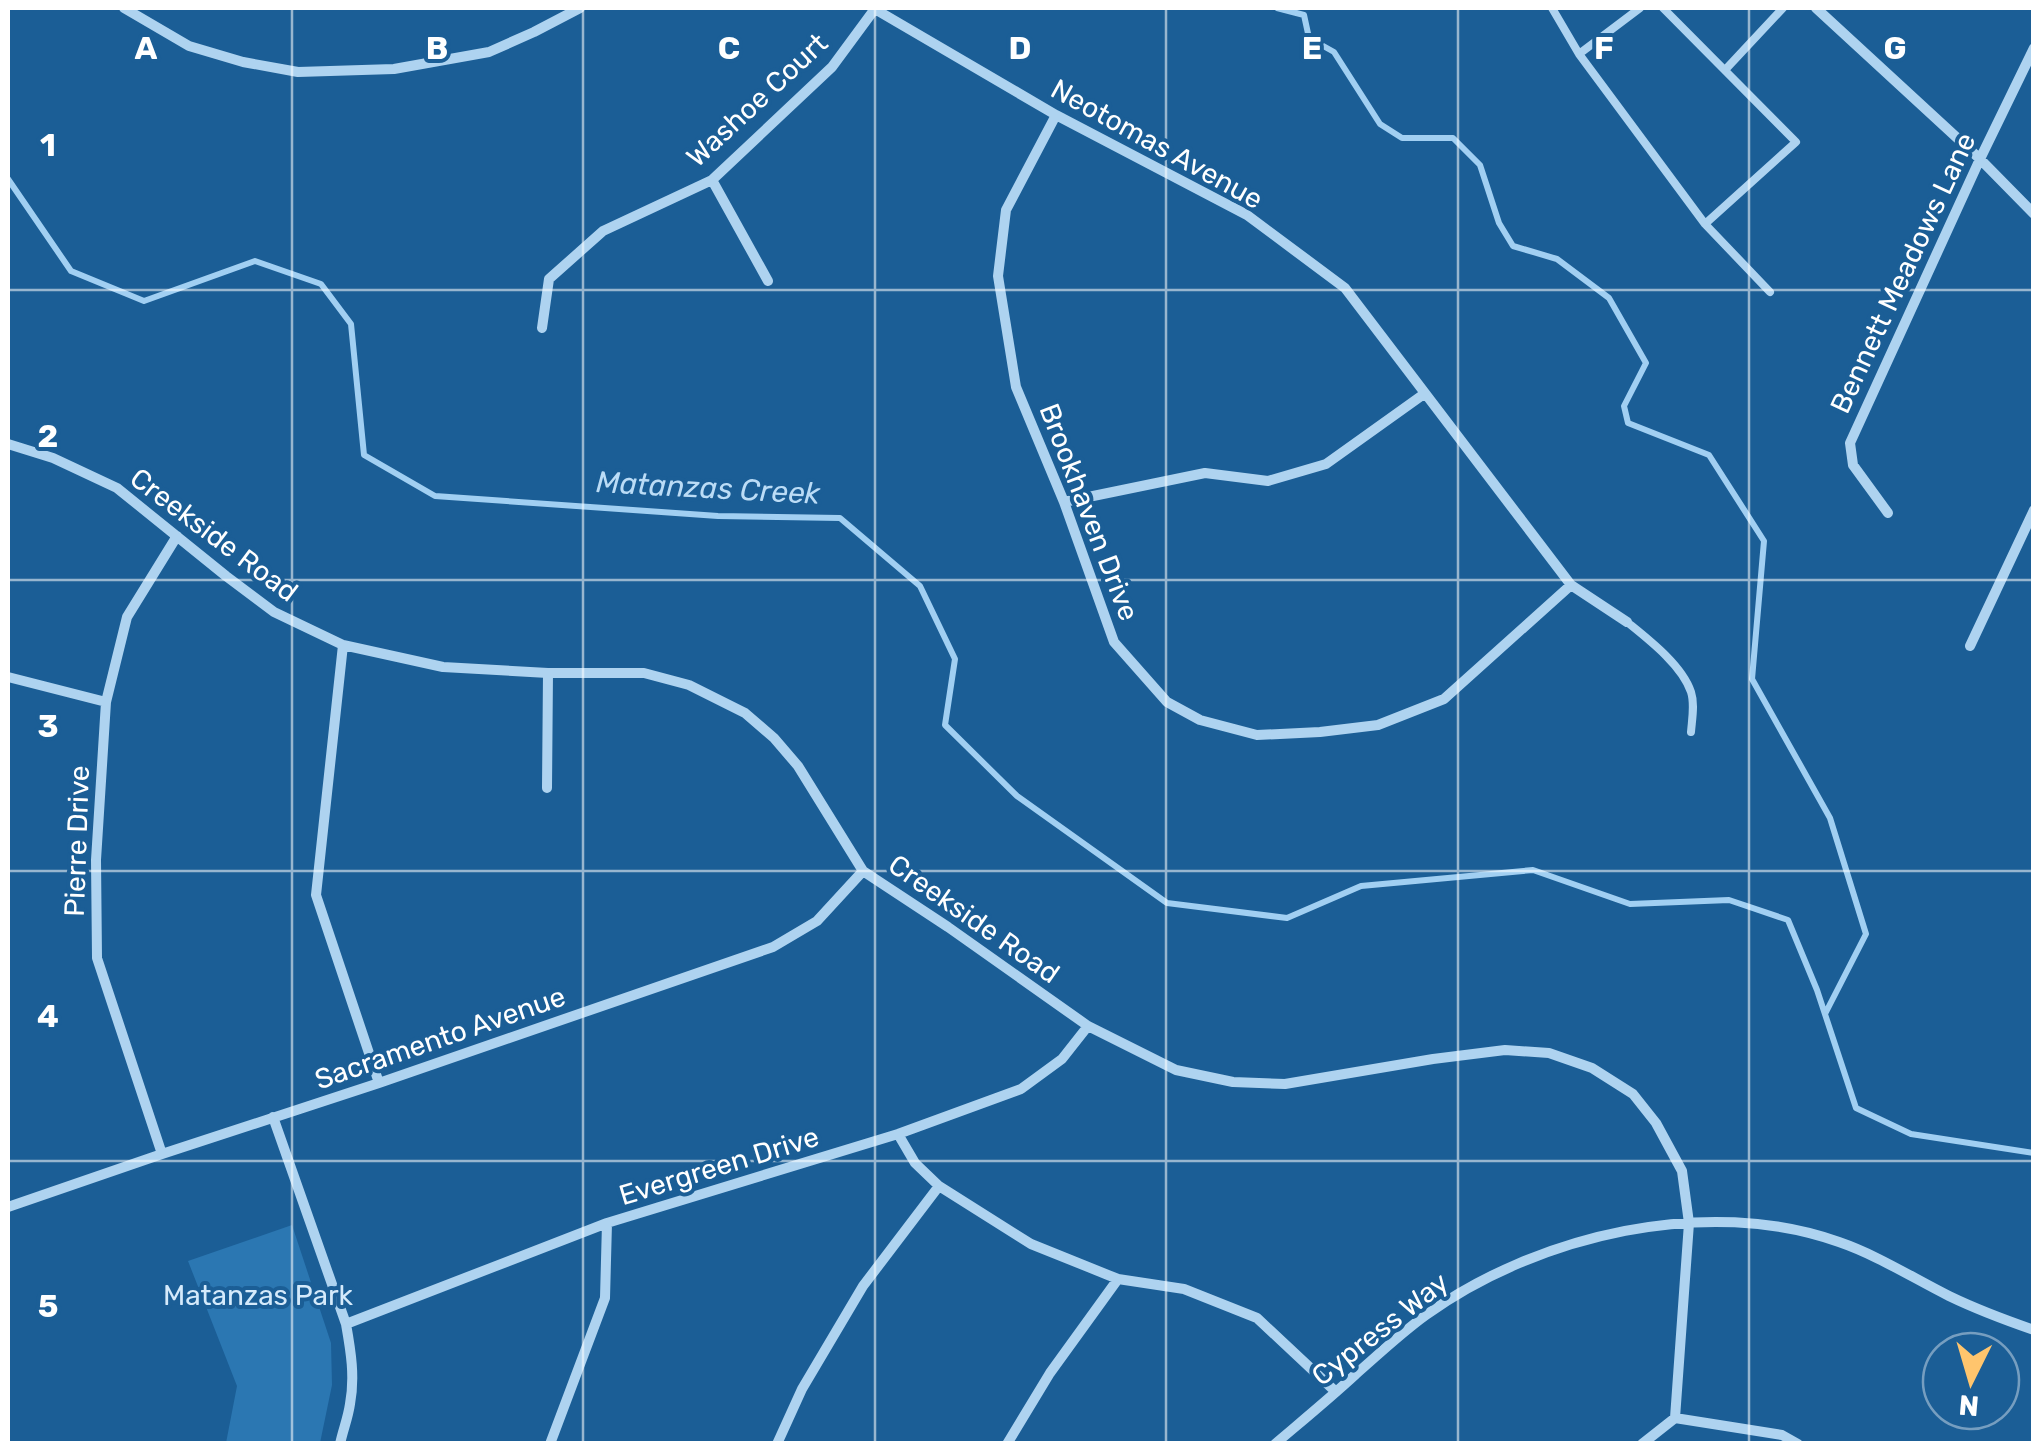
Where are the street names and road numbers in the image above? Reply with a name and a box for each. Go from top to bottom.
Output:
street label: Washoe Court [680,26,834,174]
street label: Neotomas Avenue [1045,72,1269,216]
street label: Bennett Meadows Lane [1823,128,1983,418]
street label: Brookhaven Drive [1032,399,1146,625]
street label: Creekside Road [124,461,304,609]
street label: Pierre Drive [58,765,96,917]
street label: Creekside Road [882,848,1066,990]
street label: Sacramento Avenue [310,980,570,1096]
street label: Evergreen Drive [615,1120,823,1212]
street label: Cypress Way [1305,1265,1455,1393]

